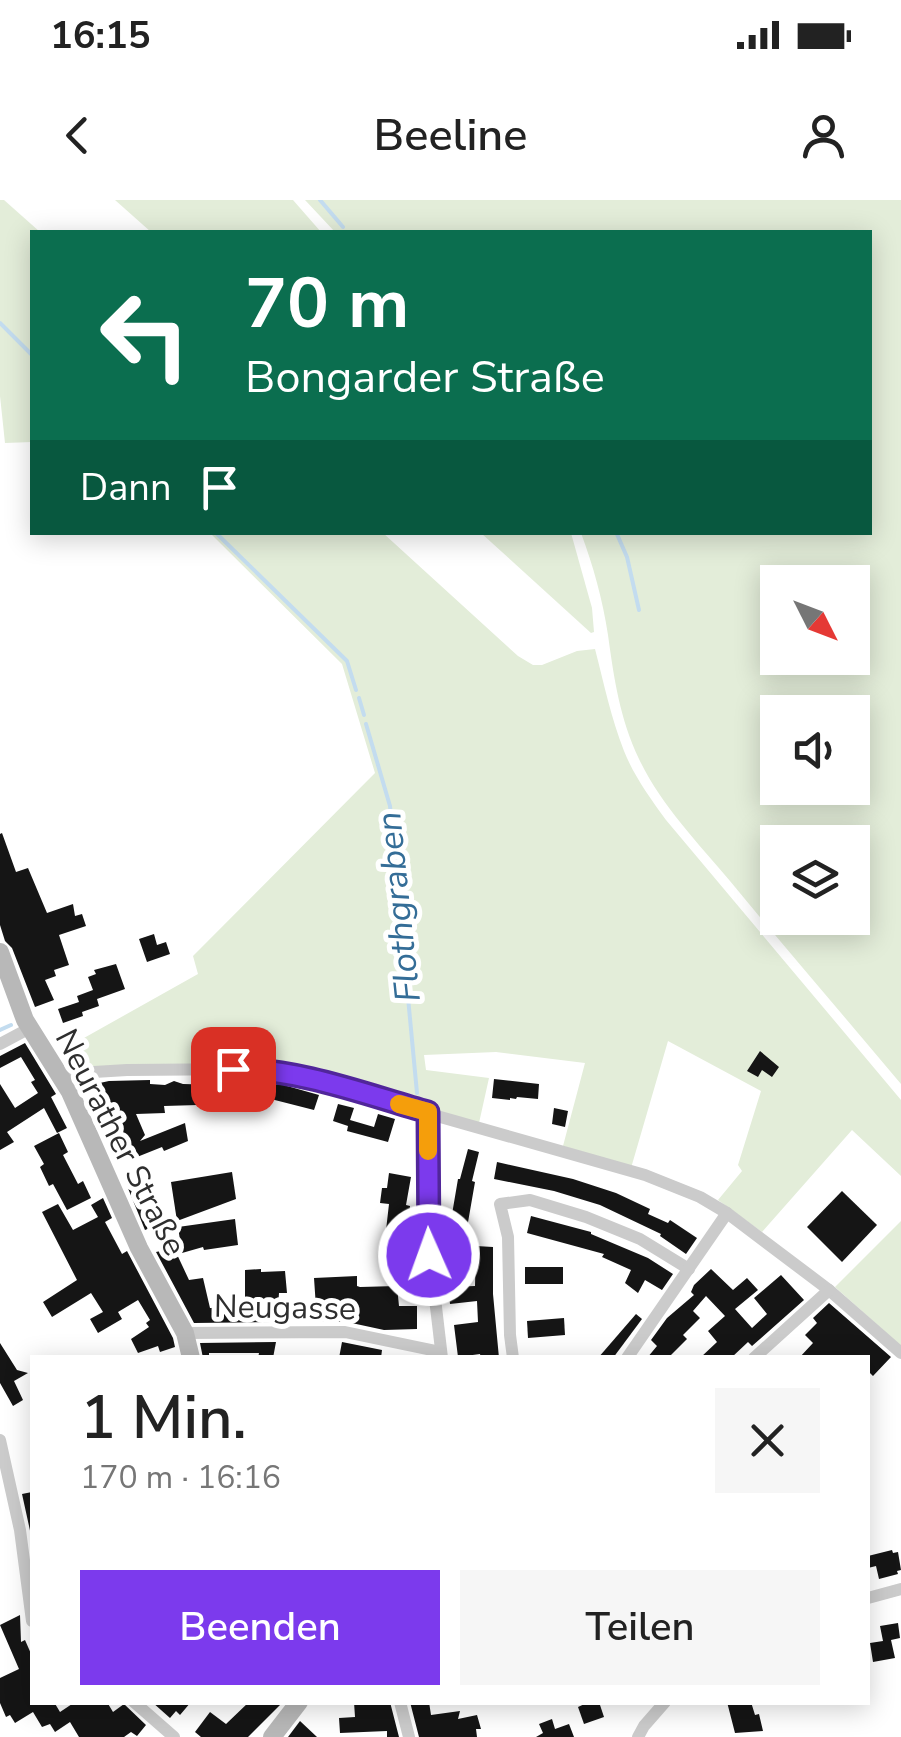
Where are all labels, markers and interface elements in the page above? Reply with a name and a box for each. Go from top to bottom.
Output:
text: 16:15 [50,10,151,61]
text: Beeline [374,105,527,166]
icon: back [50,108,105,163]
icon: person [796,108,851,163]
text: 70 m [245,256,409,352]
icon: left [80,270,210,400]
text: Bongarder Straße [245,347,605,408]
icon: arrive [192,460,247,515]
text: Dann [80,462,172,513]
north arrow [760,565,870,675]
map controls [760,565,870,935]
button: sound [760,695,870,805]
water label: Flothgraben [365,809,432,1004]
button: layers [760,825,870,935]
street label: Neurather Straße [45,1022,196,1263]
pin [191,1027,276,1112]
icon: arrive [206,1042,261,1097]
position arrow [377,1203,481,1307]
street label: Neugasse [214,1285,356,1330]
text: 1 Min. [80,1377,247,1459]
button: close [715,1388,820,1493]
text: 170 m · 16:16 [80,1456,281,1499]
button: Beenden [80,1570,440,1685]
button: Teilen [460,1570,820,1685]

